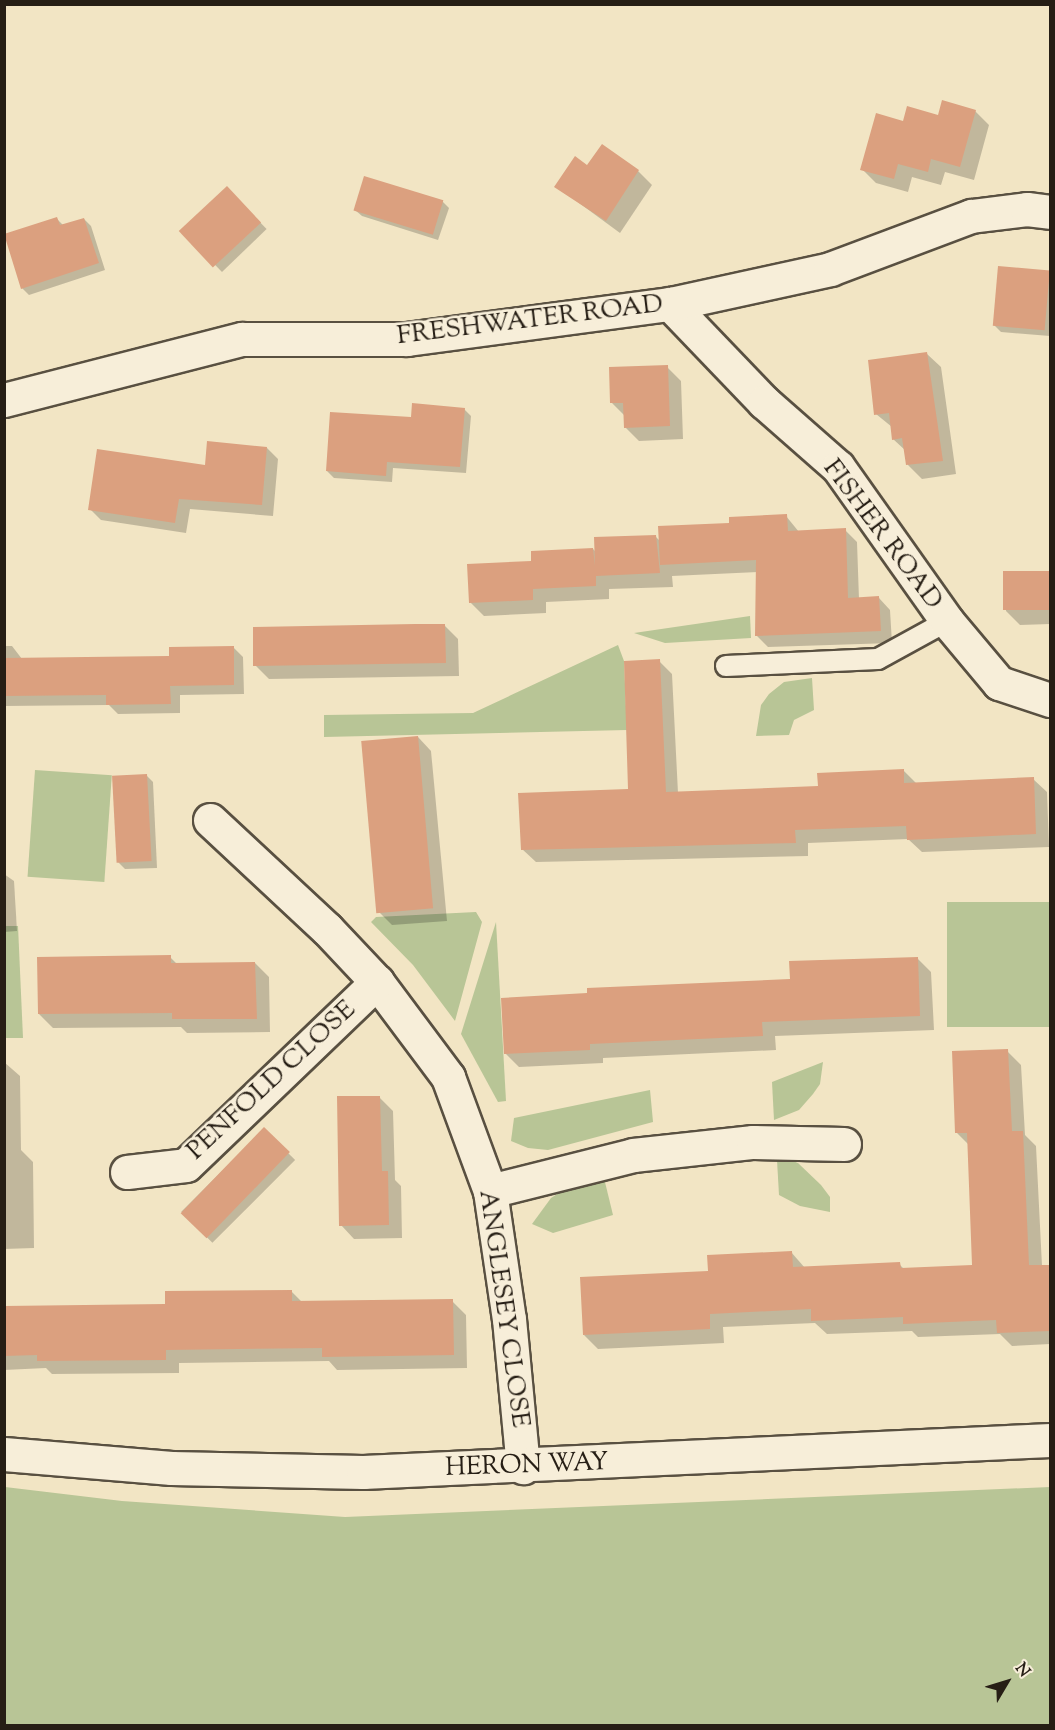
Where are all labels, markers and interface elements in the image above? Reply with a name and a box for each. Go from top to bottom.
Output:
street label: FRESHWATER ROAD [395,289,665,353]
street label: FISHER ROAD [816,454,948,616]
street label: PENFOLD CLOSE [181,995,363,1167]
street label: ANGLESEY CLOSE [471,1188,535,1430]
street label: HERON WAY [445,1448,609,1484]
north arrow [977,1652,1037,1712]
text: N [1009,1658,1035,1683]

